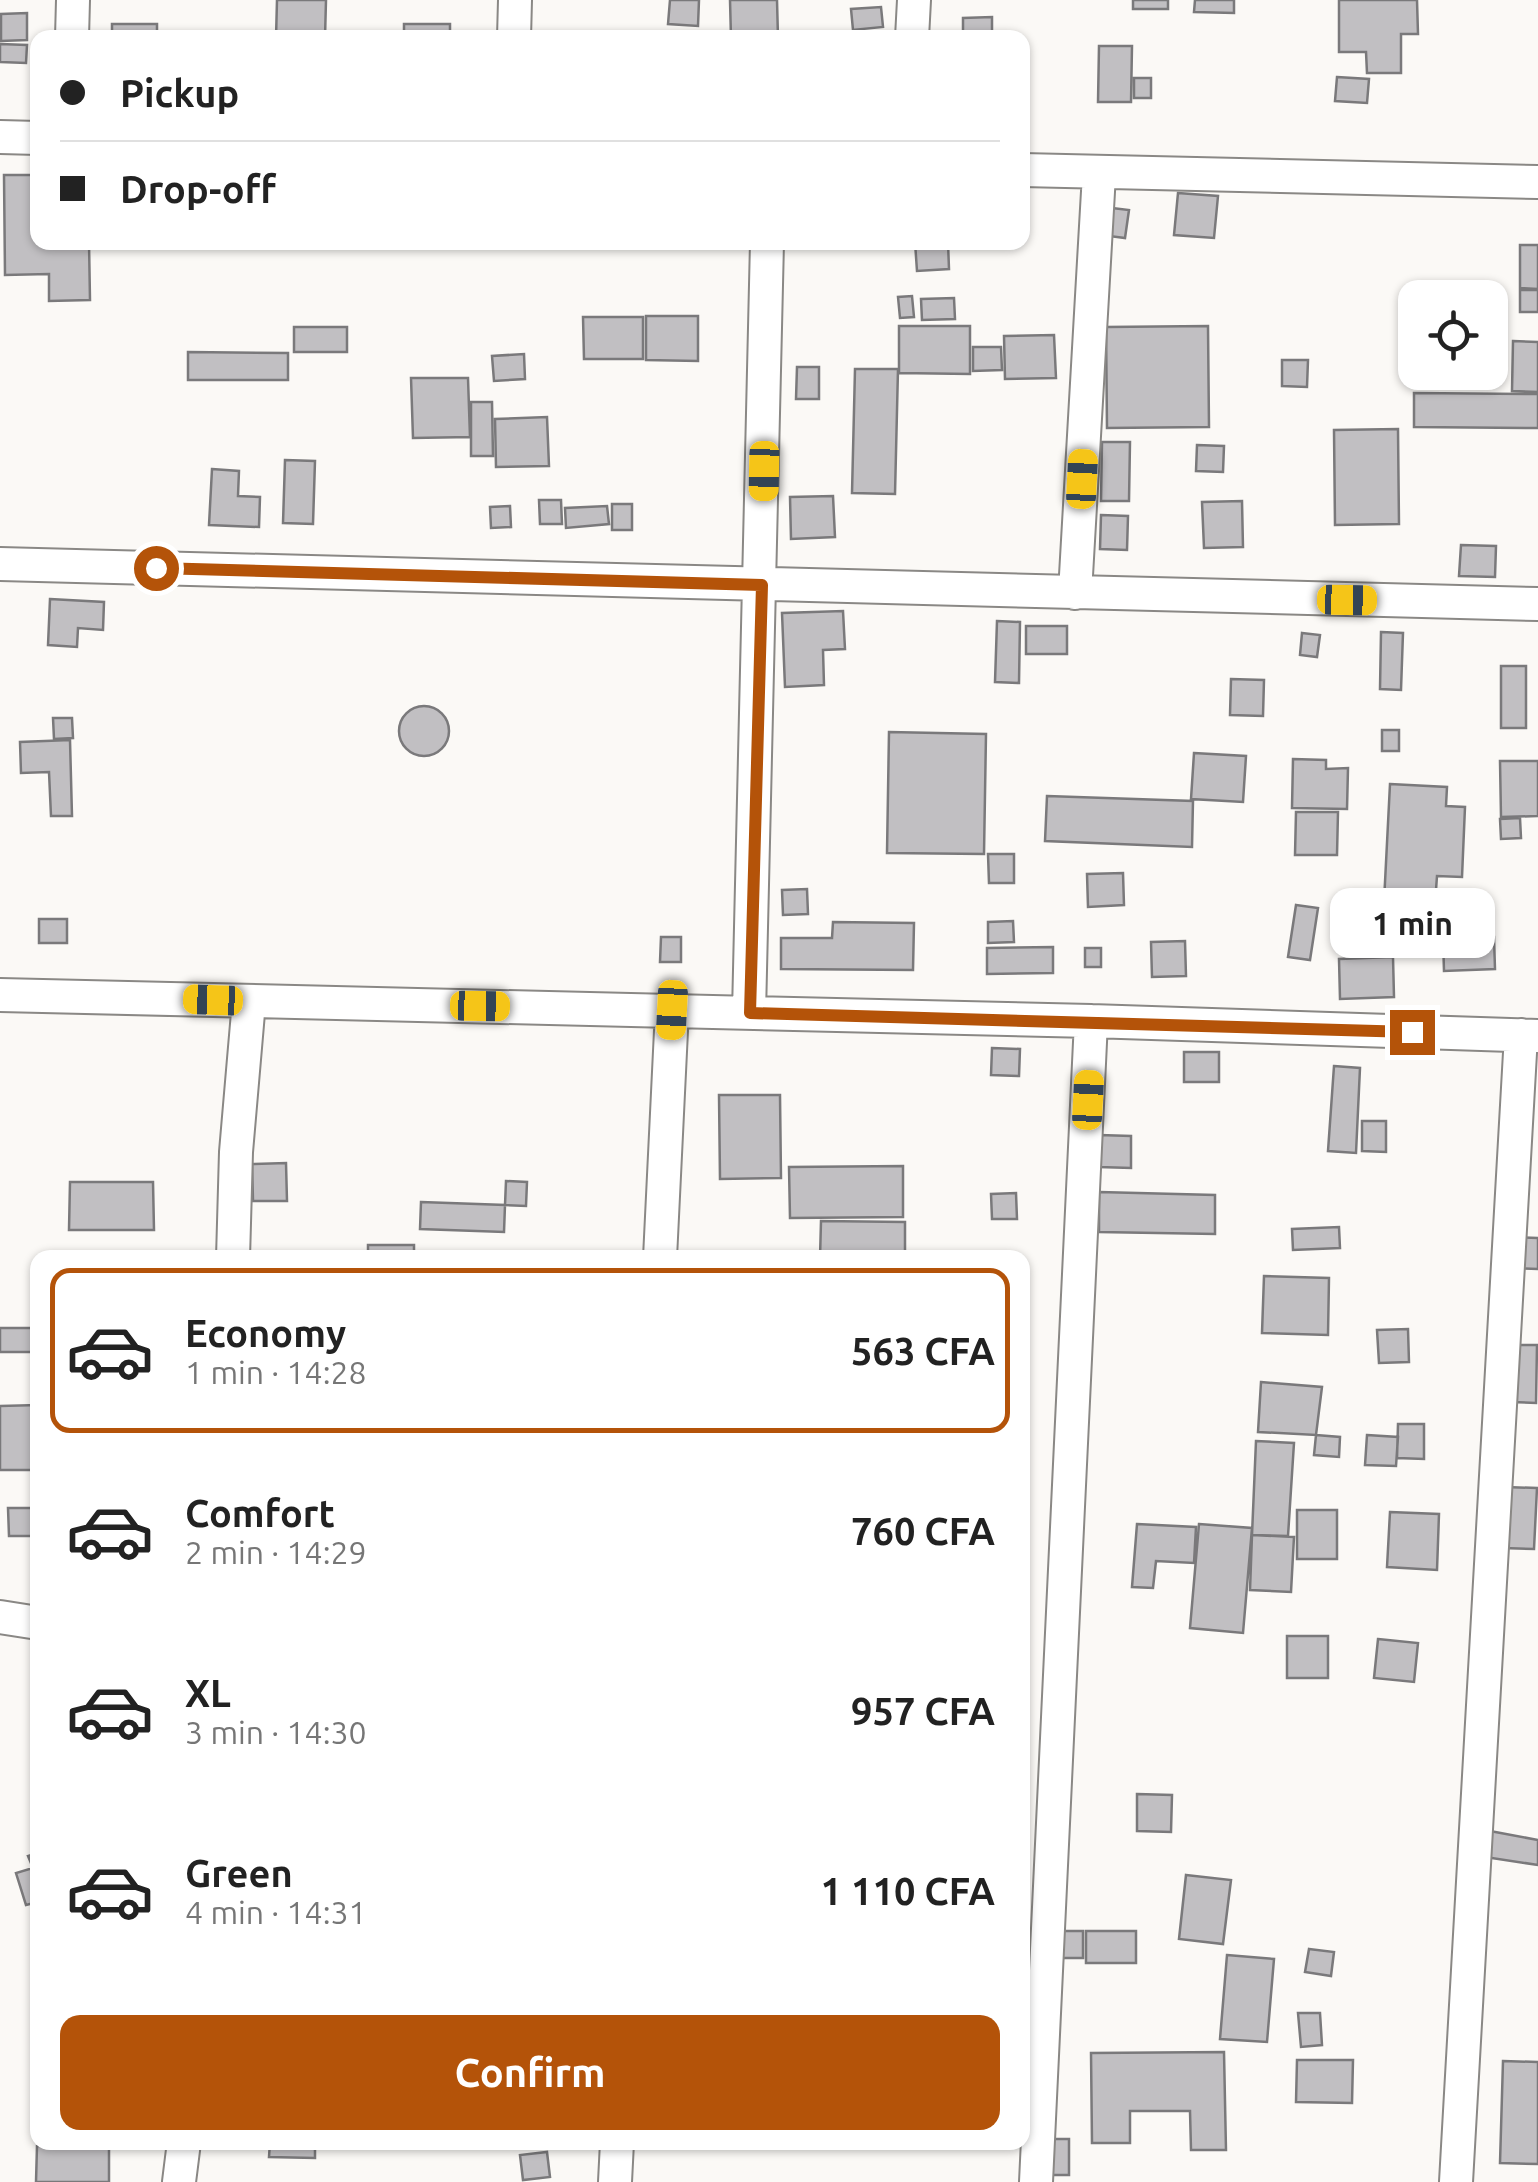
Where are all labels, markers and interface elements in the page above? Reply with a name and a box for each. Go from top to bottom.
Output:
text: Pickup [120,72,239,114]
text: Drop-off [120,168,276,210]
map controls [1398,280,1508,390]
button: locate [1398,280,1508,390]
car [748,441,780,501]
car [1065,448,1099,510]
route start [134,546,179,591]
car [1317,584,1377,616]
callout: 1 min [1330,887,1494,957]
text: 1 min [1372,905,1453,941]
car [655,979,689,1041]
car [182,984,244,1016]
car [450,990,510,1022]
route end [1390,1010,1435,1055]
car [1071,1069,1105,1131]
icon: car [65,1306,155,1396]
text: Economy [185,1312,346,1354]
text: 563 CFA [851,1330,995,1372]
text: 1 min · 14:28 [185,1354,367,1390]
icon: car [65,1486,155,1576]
text: Comfort [185,1492,335,1534]
text: 760 CFA [851,1510,995,1552]
text: 2 min · 14:29 [185,1534,367,1570]
icon: car [65,1666,155,1756]
text: XL [185,1672,231,1714]
text: 957 CFA [851,1690,995,1732]
text: 3 min · 14:30 [185,1714,367,1750]
icon: car [65,1846,155,1936]
text: Green [185,1852,293,1894]
text: 1 110 CFA [821,1870,995,1912]
text: 4 min · 14:31 [185,1894,367,1930]
button: Confirm [60,2015,1000,2130]

